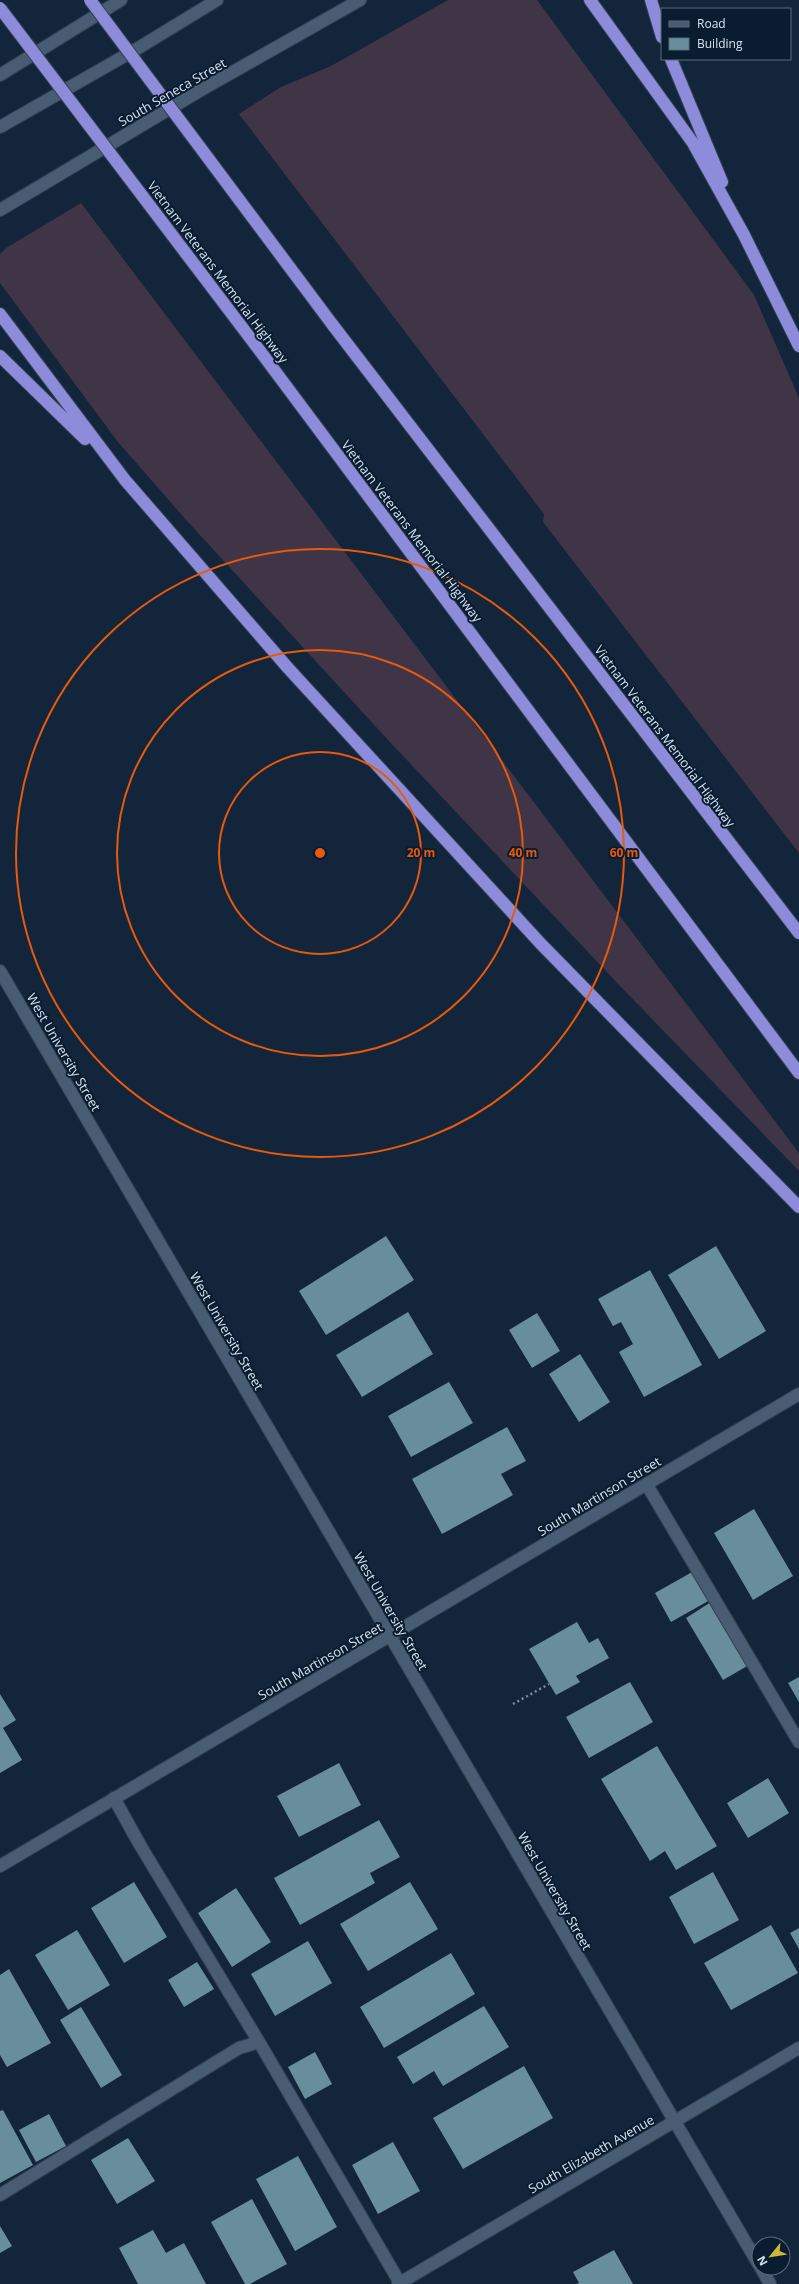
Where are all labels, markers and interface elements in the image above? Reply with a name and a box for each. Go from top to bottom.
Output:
legend [661,8,791,60]
text: Road [697,15,726,32]
text: Building [697,35,743,52]
street label: South Seneca Street [115,54,230,130]
street label: Vietnam Veterans Memorial Highway [144,177,293,367]
street label: Vietnam Veterans Memorial Highway [338,436,487,626]
street label: Vietnam Veterans Memorial Highway [591,641,740,831]
text: 20 m [407,844,435,861]
text: 40 m [509,844,537,861]
text: 60 m [610,844,638,861]
centre of rings [313,846,327,860]
street label: West University Street [23,990,105,1115]
street label: West University Street [186,1269,268,1394]
street label: South Martinson Street [534,1452,664,1540]
street label: West University Street [350,1549,432,1674]
street label: South Martinson Street [255,1618,386,1704]
street label: West University Street [514,1829,596,1954]
street label: South Elizabeth Avenue [525,2111,657,2197]
north arrow [751,2236,791,2276]
text: N [753,2254,771,2269]

